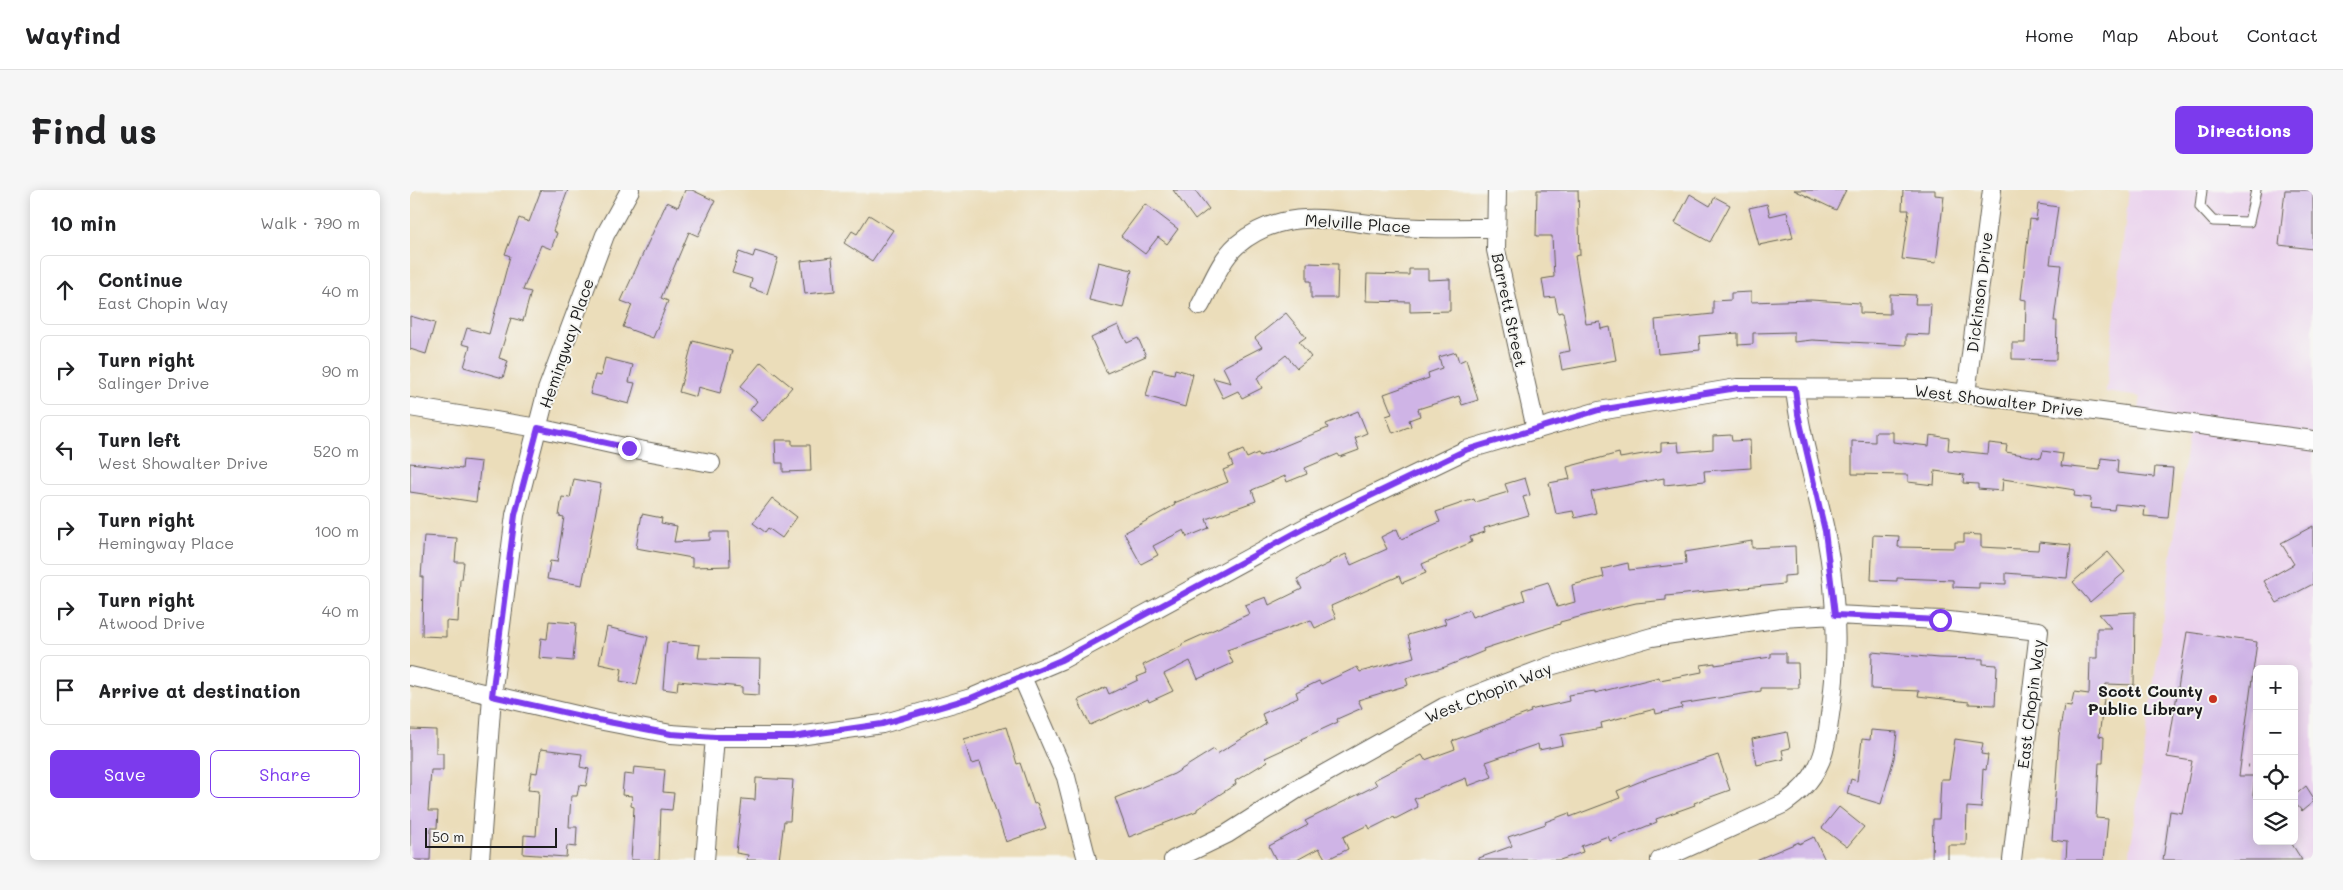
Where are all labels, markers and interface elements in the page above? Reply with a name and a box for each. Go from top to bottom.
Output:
text: Wayfind [25,19,121,50]
text: Home [2025,23,2074,47]
text: Map [2102,23,2138,47]
text: About [2166,23,2219,47]
text: Contact [2247,23,2318,47]
button: Directions [2175,106,2313,154]
text: Find us [30,107,157,153]
text: 10 min [50,209,116,236]
street label: Melville Place [1304,209,1412,237]
text: Walk · 790 m [260,212,360,233]
street label: Dickinson Drive [1961,231,1997,353]
street label: Barrett Street [1488,251,1532,369]
text: Continue [98,267,183,292]
street label: Hemingway Place [534,275,598,411]
icon: ahead [51,276,79,304]
text: 40 m [322,280,359,301]
text: East Chopin Way [98,292,228,313]
text: Turn right [98,347,195,372]
icon: right [51,356,79,384]
text: 90 m [322,360,359,381]
text: Salinger Drive [98,372,209,393]
street label: West Showalter Drive [1913,379,2085,421]
text: Turn left [98,427,181,452]
icon: left [51,436,79,464]
route end [618,437,641,460]
text: 520 m [313,440,359,461]
text: West Showalter Drive [98,452,268,473]
text: Turn right [98,507,195,532]
icon: right [51,516,79,544]
text: 100 m [314,520,359,541]
text: Hemingway Place [98,532,234,553]
text: Turn right [98,587,195,612]
icon: right [51,596,79,624]
text: 40 m [322,600,359,621]
route start [1929,609,1952,632]
text: Atwood Drive [98,612,205,633]
street label: East Chopin Way [2012,638,2048,770]
street label: West Chopin Way [1422,657,1554,727]
map controls [2253,665,2298,845]
button: + [2253,665,2298,710]
icon: arrive [51,676,79,704]
text: Arrive at destination [98,678,301,703]
place label: Scott County Public Library [2088,680,2203,719]
marker: Scott County Public Library [2207,693,2219,705]
button: − [2253,710,2298,755]
button: Save [50,750,200,798]
button: Share [210,750,360,798]
button: locate [2253,755,2298,800]
button: layers [2253,800,2298,845]
scale bar [425,825,558,848]
text: 50 m [432,827,464,846]

